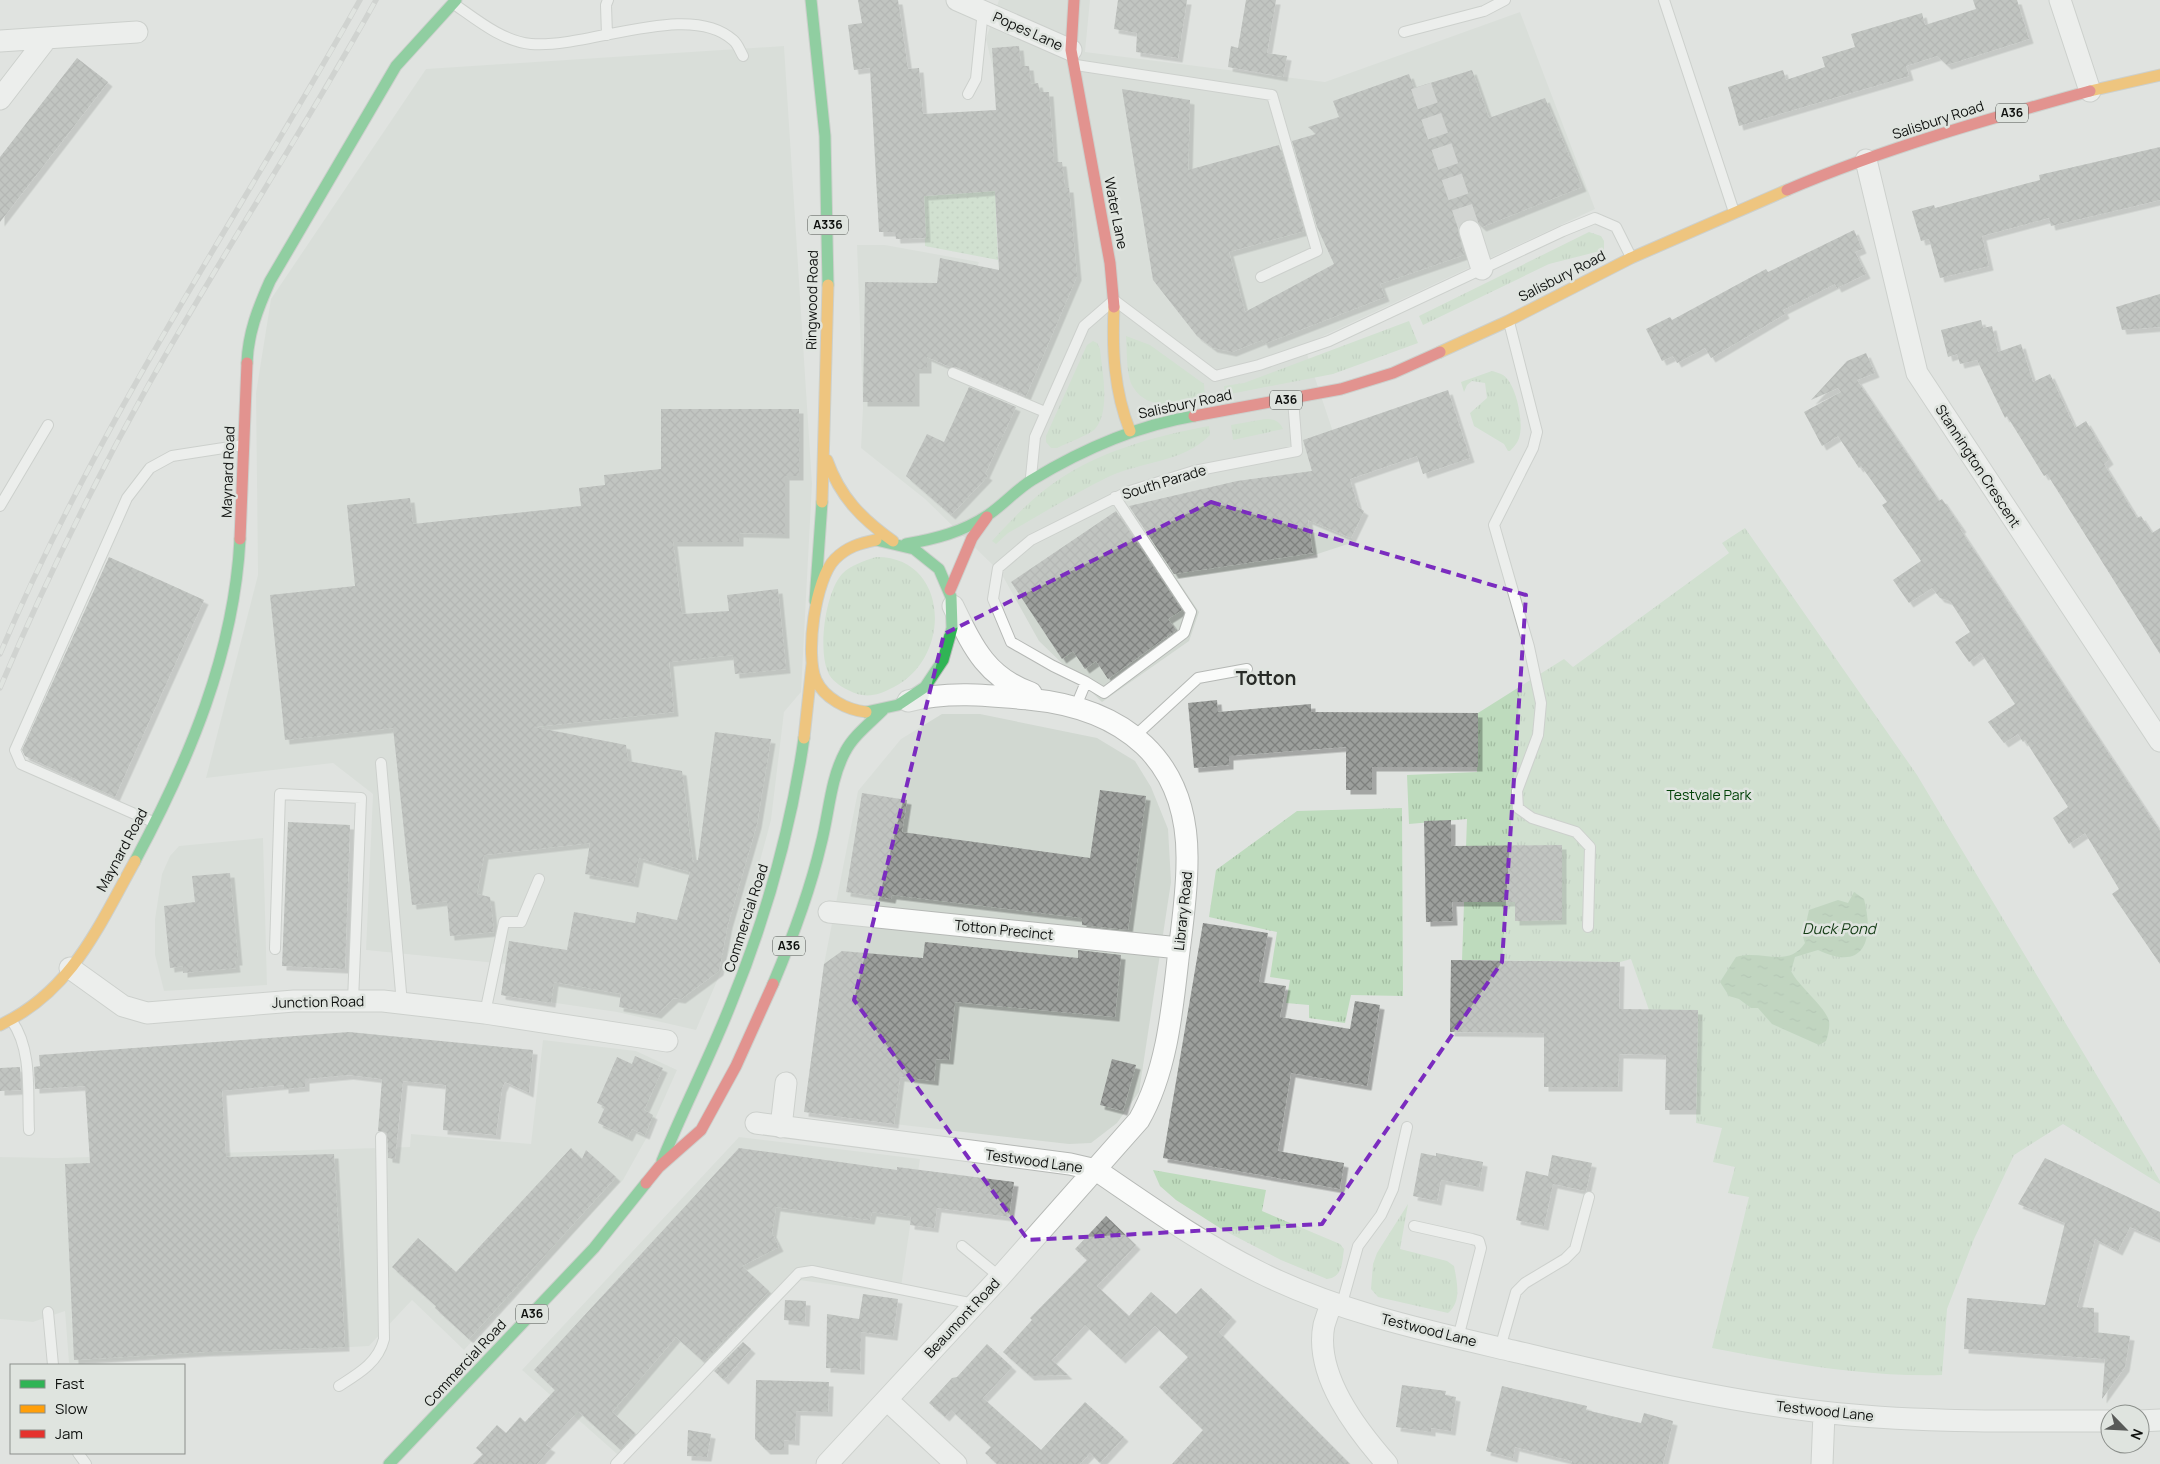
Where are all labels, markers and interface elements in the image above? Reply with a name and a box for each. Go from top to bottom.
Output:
street label: Popes Lane [990,7,1066,54]
street label: Salisbury Road [1890,96,1986,143]
road number: A36 [1996,104,2028,122]
street label: Water Lane [1100,175,1133,251]
road number: A336 [808,216,848,234]
street label: Salisbury Road [1515,245,1609,306]
street label: Ringwood Road [801,250,822,350]
street label: Salisbury Road [1136,384,1233,423]
road number: A36 [1270,390,1302,410]
street label: Stannington Crescent [1931,401,2026,531]
street label: Maynard Road [216,426,239,518]
street label: South Parade [1120,460,1208,503]
district label: Totton [1236,665,1296,691]
park label: Testvale Park [1667,785,1753,804]
street label: Maynard Road [92,805,151,895]
street label: Commercial Road [719,861,772,974]
street label: Library Road [1169,870,1196,952]
street label: Totton Precinct [954,915,1055,944]
water label: Duck Pond [1802,918,1878,939]
road number: A36 [773,936,805,956]
street label: Junction Road [272,991,364,1012]
street label: Testwood Lane [984,1144,1084,1177]
street label: Beaumont Road [920,1274,1004,1362]
road number: A36 [516,1305,548,1324]
street label: Testwood Lane [1379,1308,1479,1351]
street label: Commercial Road [419,1315,510,1410]
legend [10,1364,185,1454]
text: Fast [55,1373,84,1394]
street label: Testwood Lane [1775,1396,1875,1425]
text: Slow [55,1398,88,1419]
north arrow [2100,1404,2150,1454]
text: Jam [55,1423,83,1444]
text: N [2127,1426,2148,1443]

